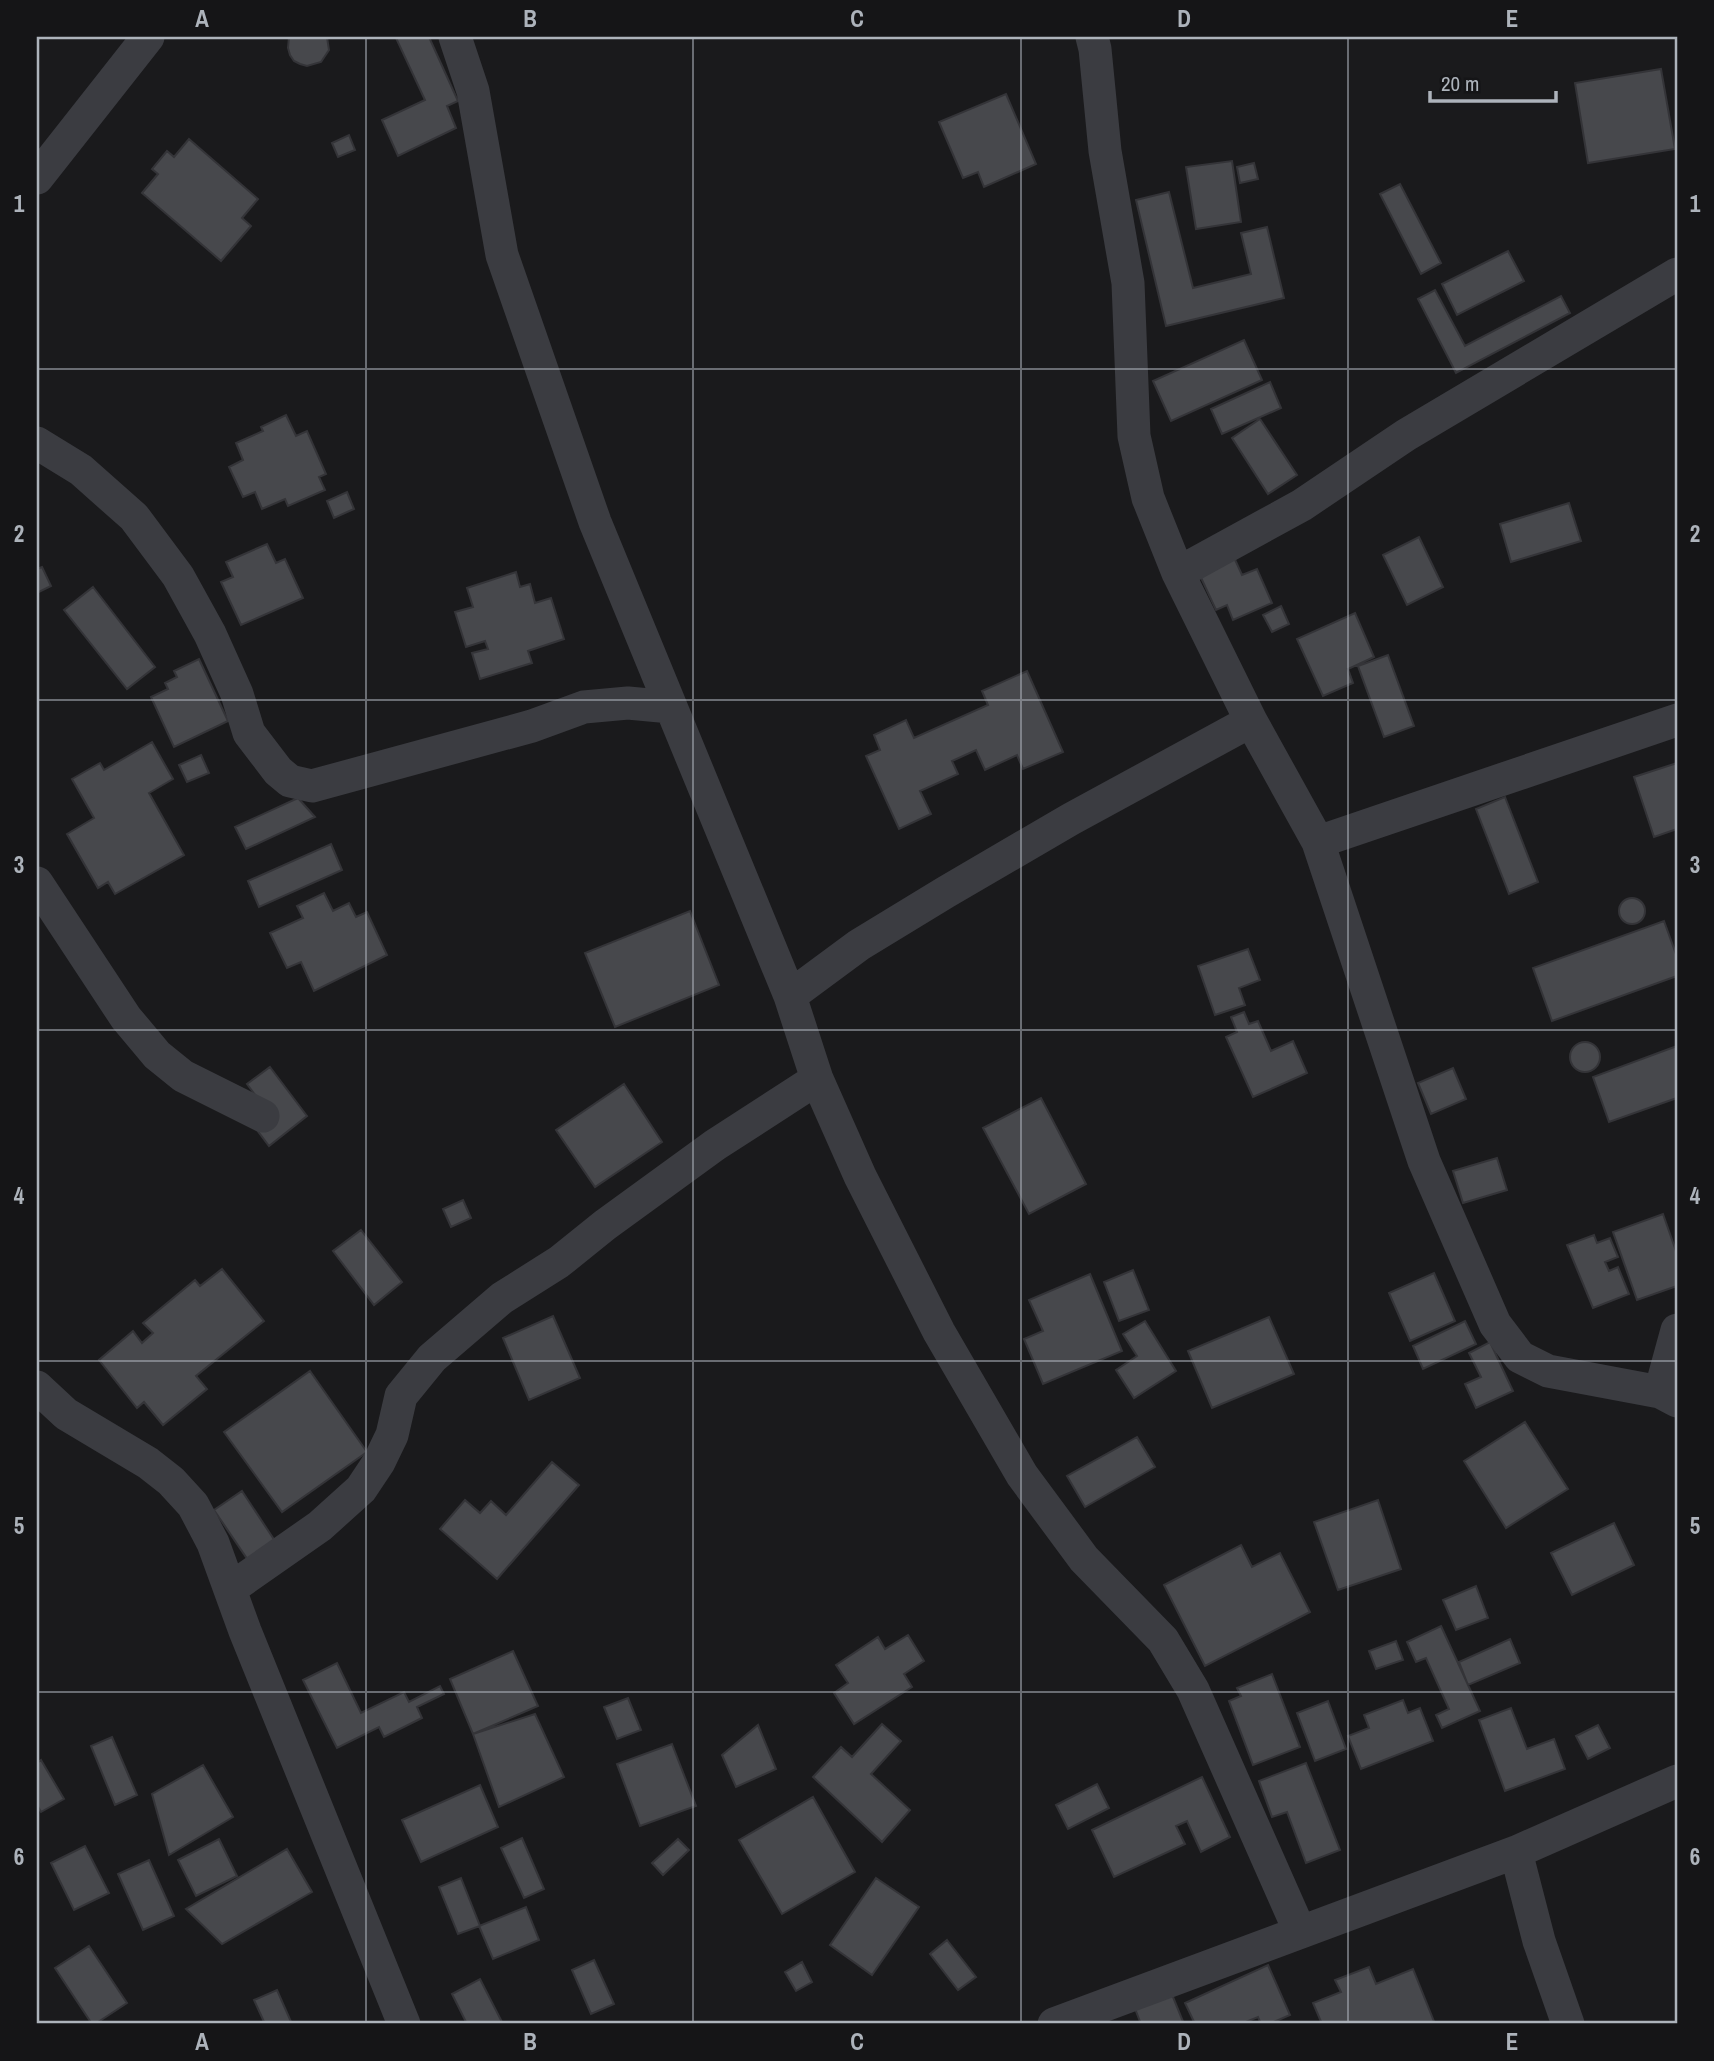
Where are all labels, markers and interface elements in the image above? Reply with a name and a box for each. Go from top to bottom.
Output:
text: A [195,3,209,34]
text: B [523,3,537,34]
text: C [850,3,864,34]
text: D [1177,3,1191,34]
text: E [1506,3,1518,34]
scale bar [1430,60,1556,104]
text: 20 m [1441,69,1479,98]
text: 1 [14,188,25,219]
text: 1 [1690,188,1701,219]
text: 2 [14,518,24,549]
text: 2 [1690,518,1700,549]
text: 3 [14,849,24,880]
text: 3 [1690,849,1700,880]
text: 4 [14,1180,25,1211]
text: 4 [1690,1180,1701,1211]
text: 5 [14,1510,24,1541]
text: 5 [1690,1510,1700,1541]
text: 6 [14,1841,24,1872]
text: 6 [1690,1841,1700,1872]
text: A [195,2026,209,2057]
text: B [523,2026,537,2057]
text: C [850,2026,864,2057]
text: D [1177,2026,1191,2057]
text: E [1506,2026,1518,2057]

